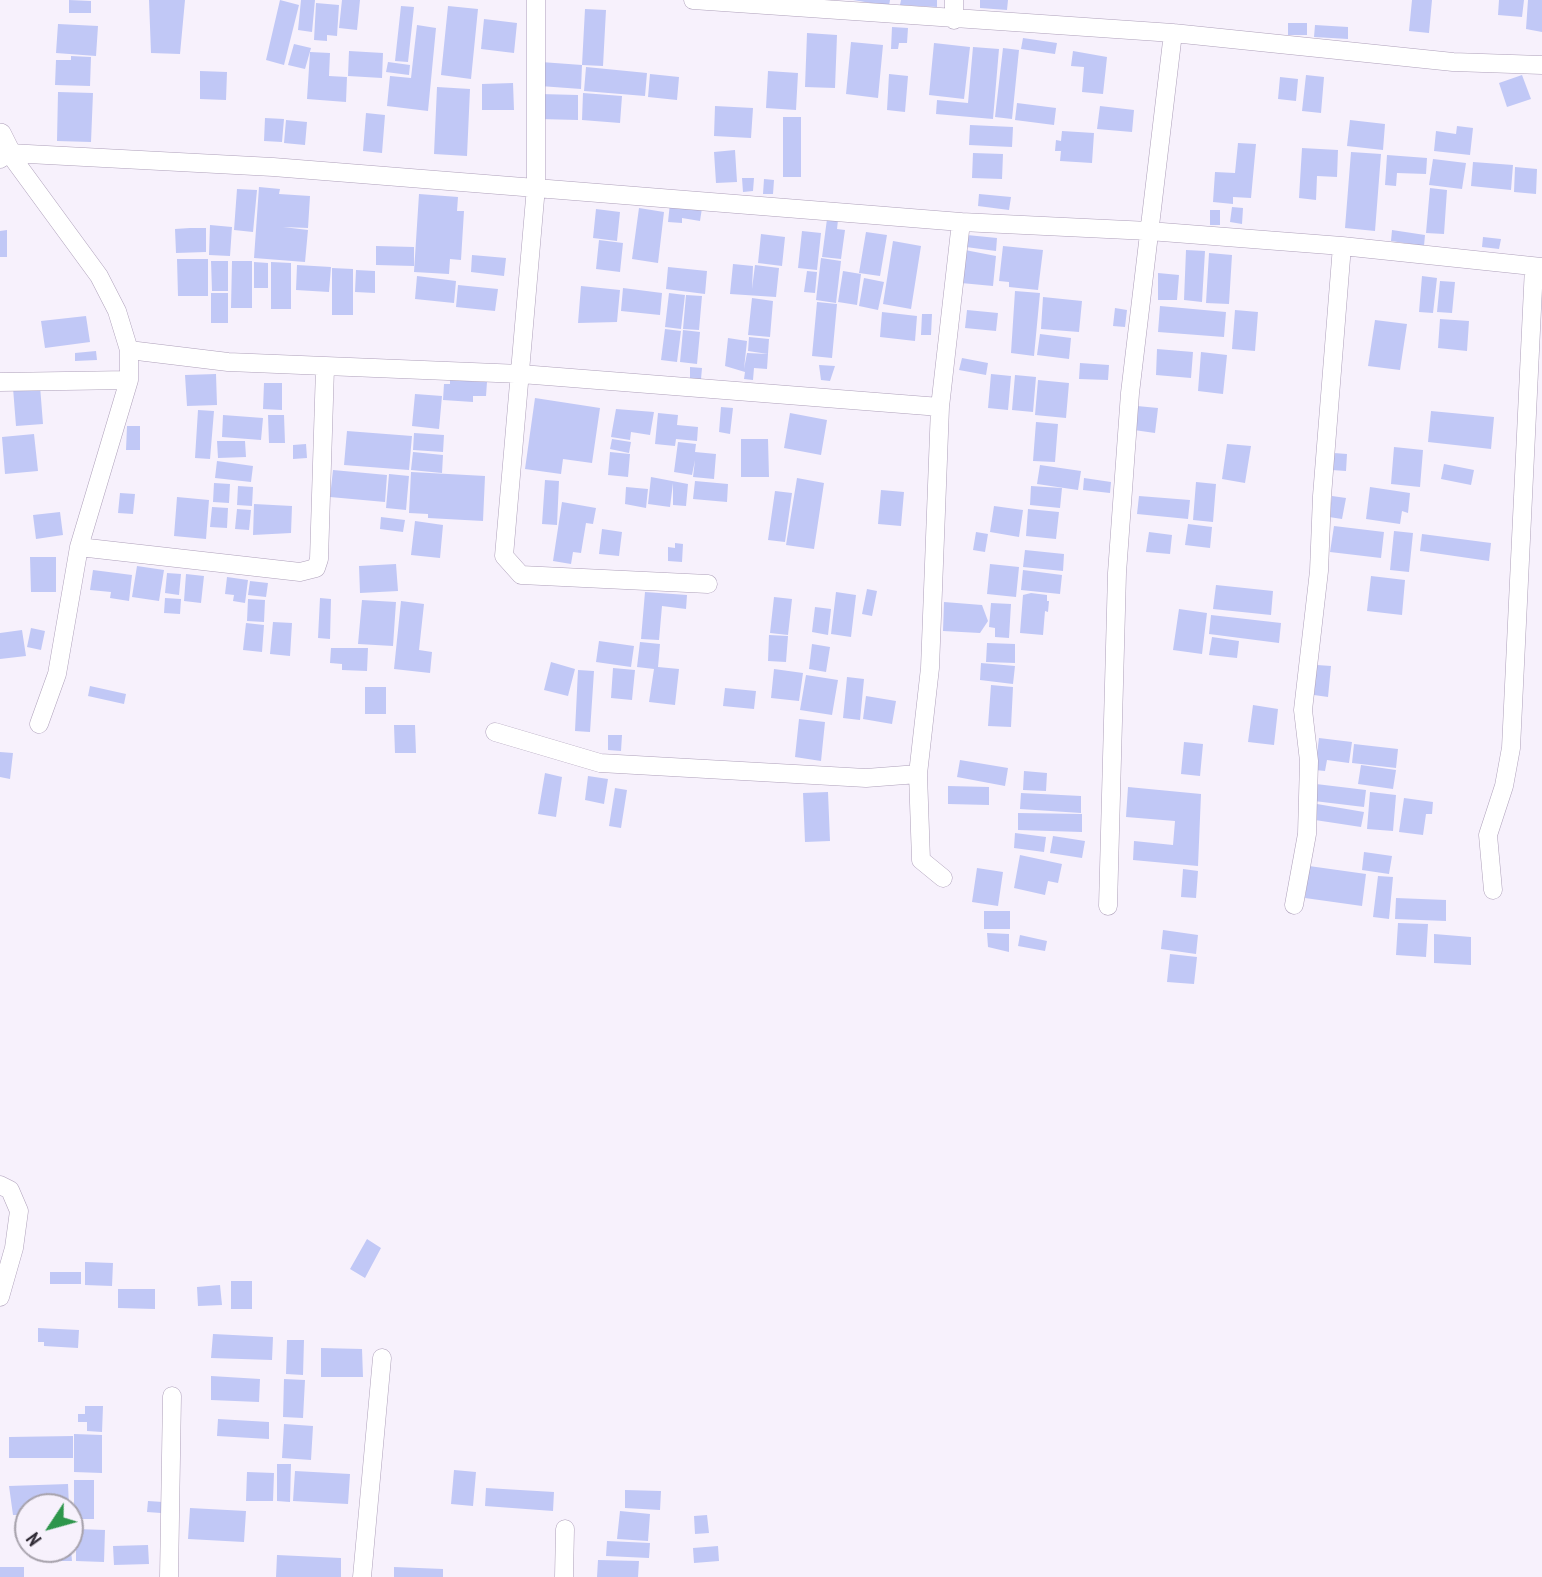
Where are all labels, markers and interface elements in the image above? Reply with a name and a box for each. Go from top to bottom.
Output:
north arrow [14,1493,84,1563]
text: N [21,1528,46,1550]

